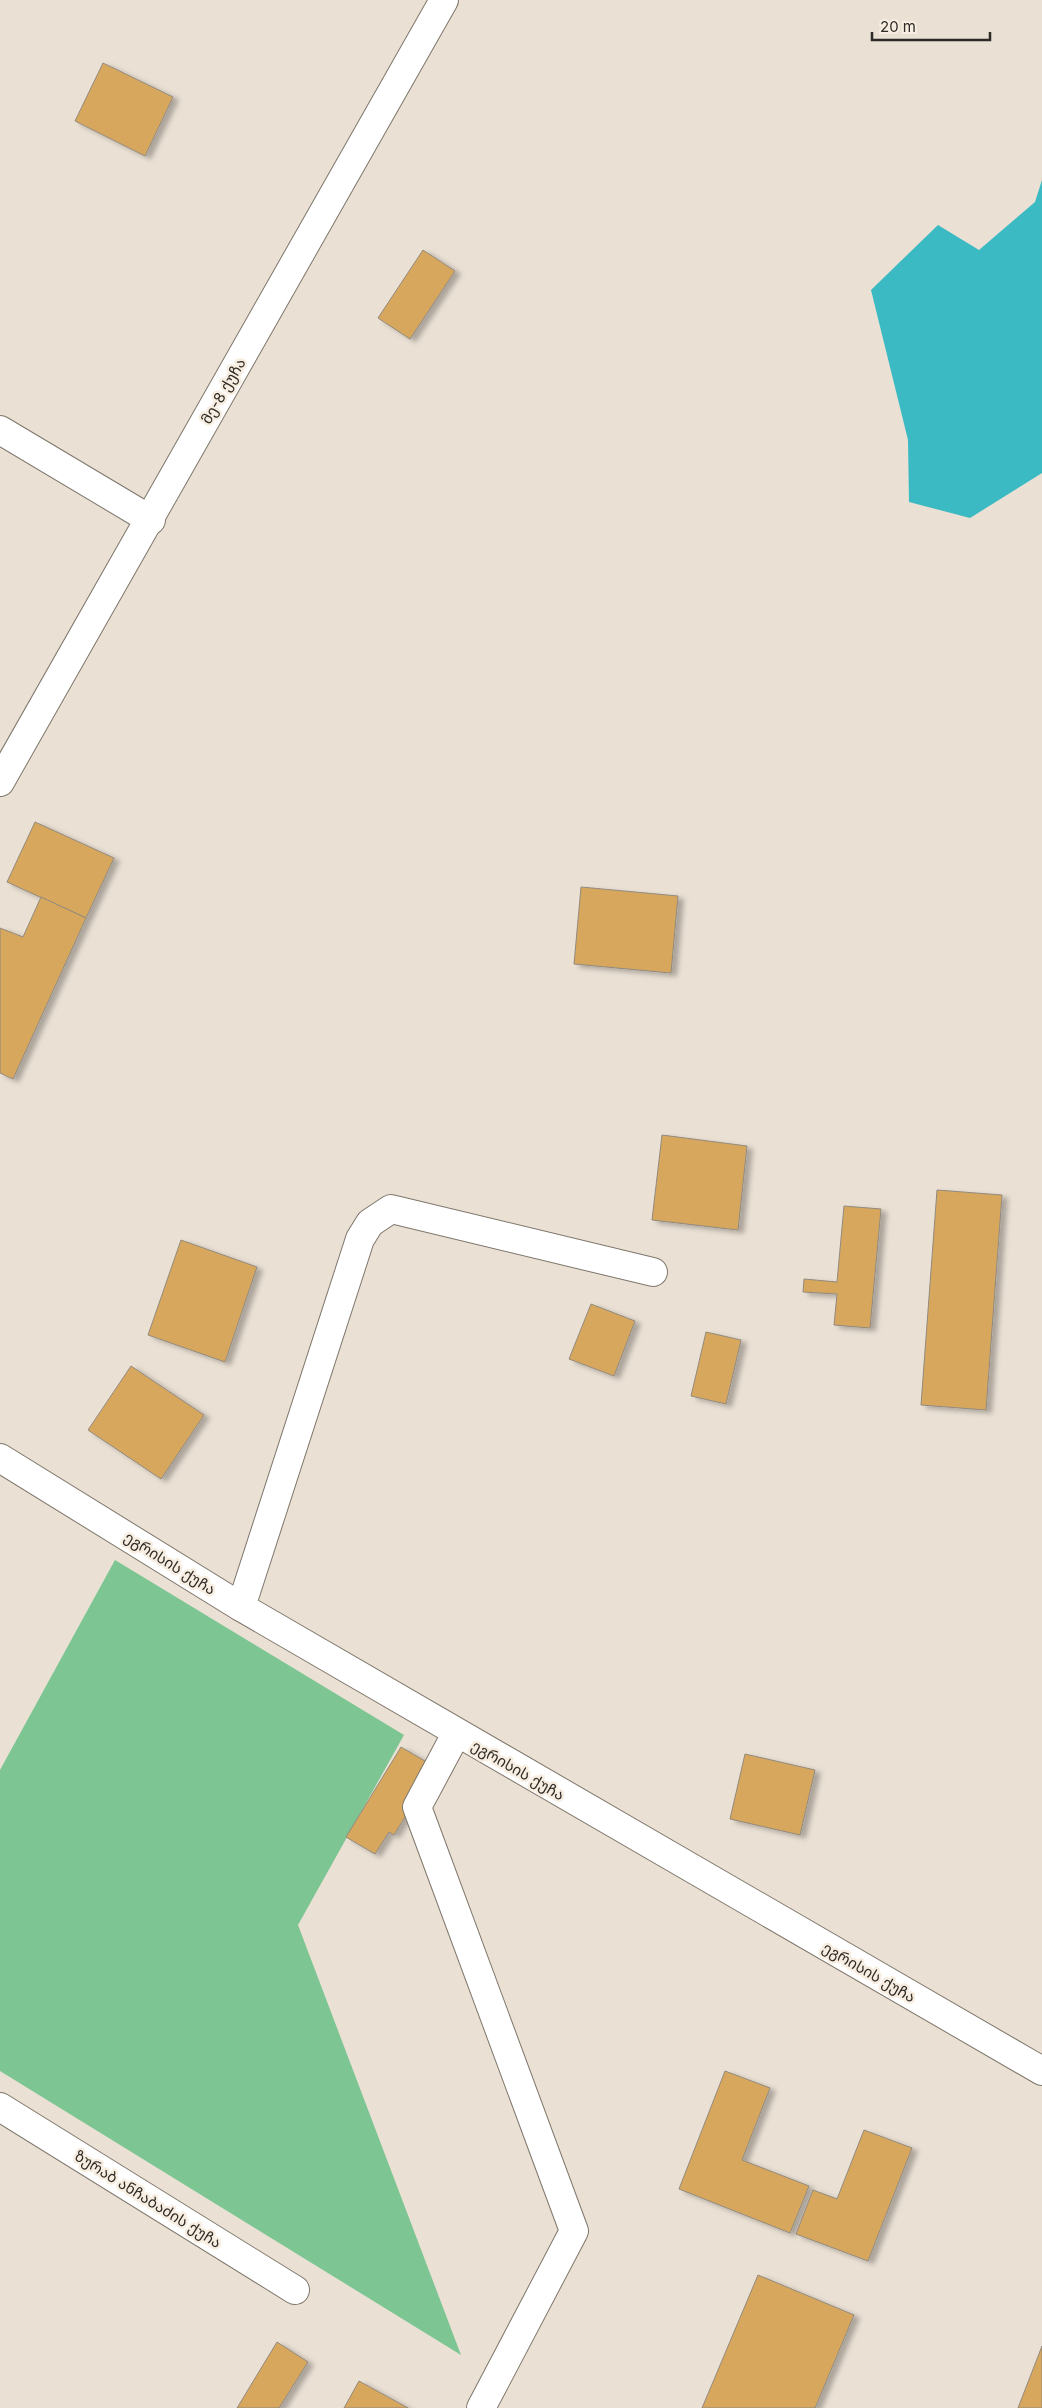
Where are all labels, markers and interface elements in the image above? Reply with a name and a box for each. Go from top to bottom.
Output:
scale bar [872,10,990,42]
text: 20 m [880,17,916,36]
street label: მე-8 ქუჩა [197,355,249,427]
street label: ეგრისის ქუჩა [121,1527,219,1599]
street label: ეგრისის ქუჩა [468,1736,568,1804]
street label: ეგრისის ქუჩა [819,1938,919,2006]
street label: ზურაბ ანჩაბაძის ქუჩა [71,2146,225,2252]

